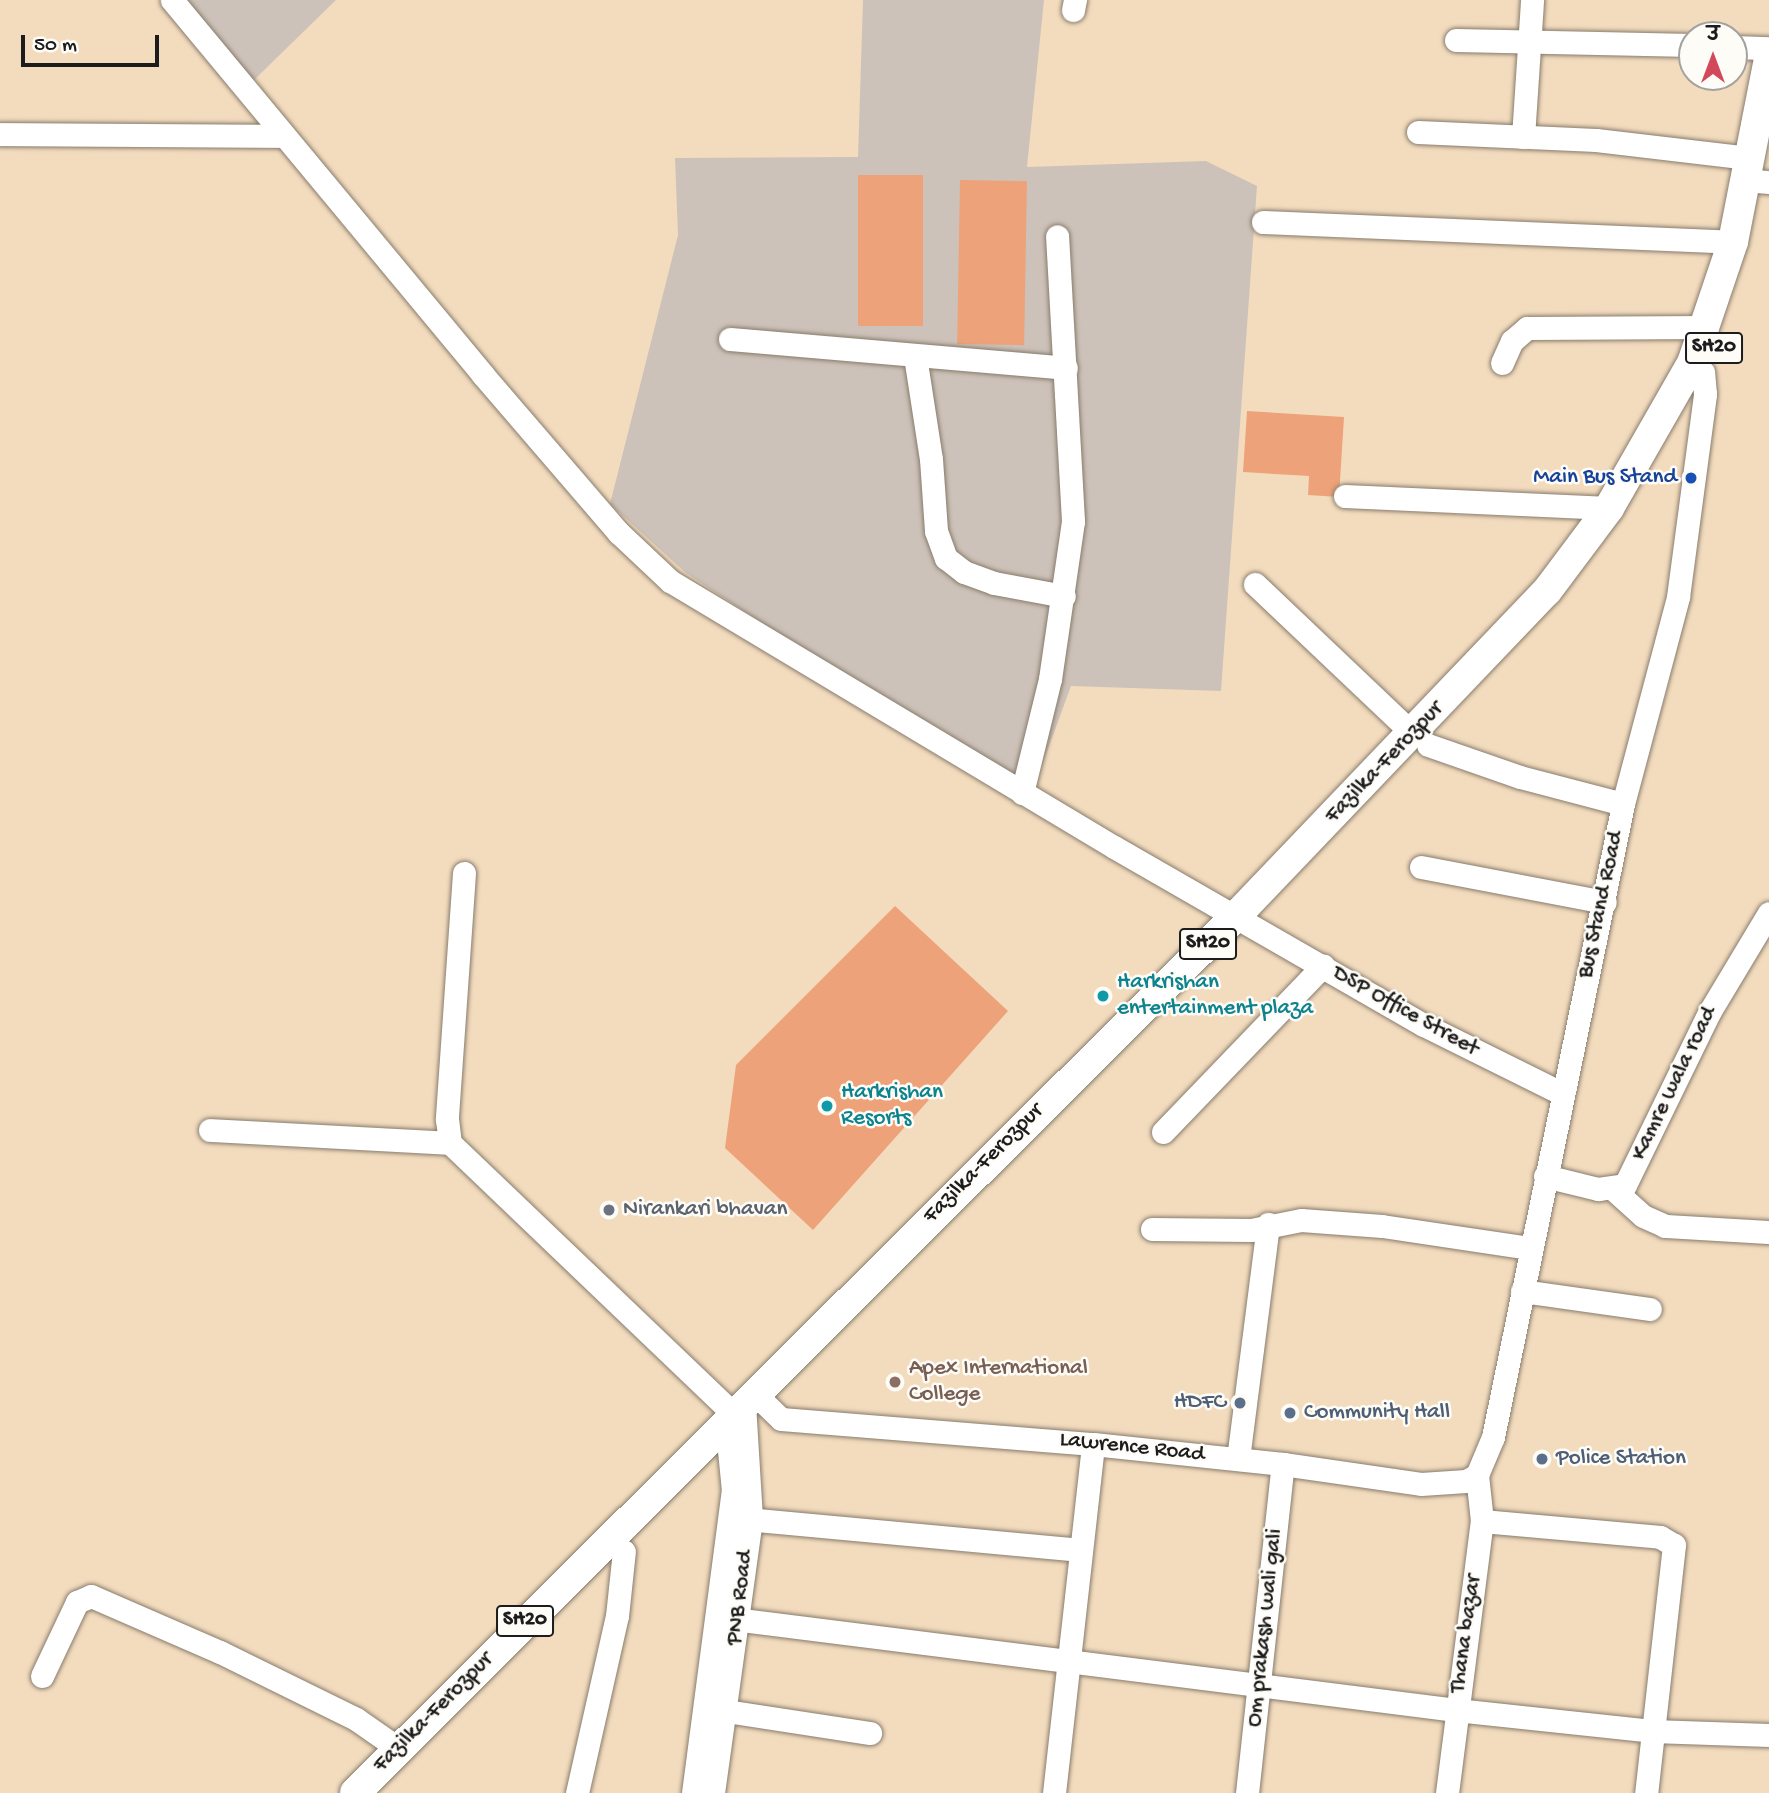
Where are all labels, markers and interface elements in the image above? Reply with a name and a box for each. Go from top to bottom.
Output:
scale bar [24,21,163,65]
north arrow [1678,21,1748,91]
text: उ [1707,25,1719,48]
text: 50 m [34,34,77,59]
road number: SH20 [1684,330,1744,366]
place label: Main Bus Stand [1533,464,1677,492]
marker: Main Bus Stand [1683,470,1699,486]
street label: Fazilka-Ferozpur [1320,696,1450,830]
street label: Bus Stand Road [1573,829,1631,981]
road number: SH20 [1178,926,1238,962]
street label: DSP Office Street [1327,960,1483,1064]
place label: Harkrishan entertainment plaza [1117,969,1313,1023]
marker: Harkrishan entertainment plaza [1095,988,1111,1004]
street label: Kamre wala road [1626,1003,1724,1165]
place label: Harkrishan Resorts [841,1079,943,1133]
marker: Harkrishan Resorts [819,1098,835,1114]
street label: Fazilka-Ferozpur [918,1098,1050,1230]
place label: Nirankari bhavan [623,1196,788,1224]
marker: Nirankari bhavan [601,1202,617,1218]
place label: Apex International College [909,1355,1088,1409]
marker: Apex International College [887,1374,903,1390]
place label: HDFC [1174,1389,1226,1417]
marker: HDFC [1232,1395,1248,1411]
place label: Community Hall [1304,1399,1450,1427]
marker: Community Hall [1282,1405,1298,1421]
street label: Lawrence Road [1058,1427,1206,1469]
place label: Police Station [1556,1445,1686,1473]
marker: Police Station [1534,1451,1550,1467]
street label: Om prakash wali gali [1242,1528,1290,1728]
street label: PNB Road [722,1549,760,1647]
street label: Thana bazar [1445,1573,1489,1695]
road number: SH20 [495,1604,555,1638]
street label: Fazilka-Ferozpur [368,1647,500,1779]

